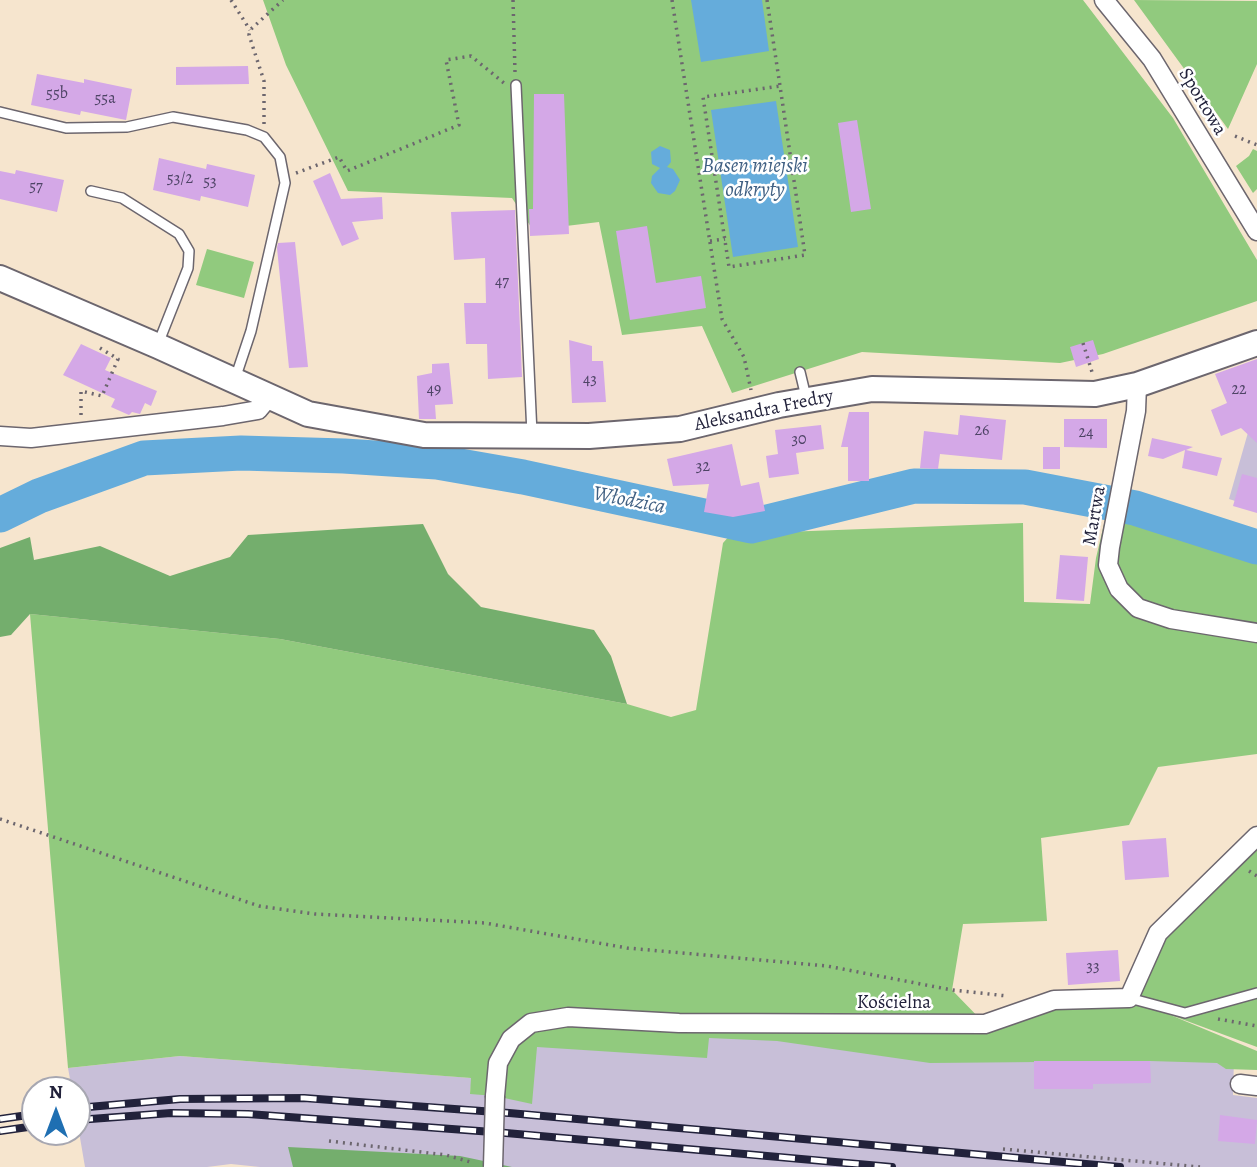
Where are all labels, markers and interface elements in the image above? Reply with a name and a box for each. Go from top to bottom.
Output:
street label: Sportowa [1173,64,1231,140]
house number: 55b [46,84,68,104]
house number: 55a [94,89,116,109]
water label: Basen miejski odkryty [702,154,808,204]
house number: 53/2 [167,169,193,189]
house number: 53 [203,172,217,192]
house number: 57 [29,177,43,197]
house number: 47 [495,272,509,292]
house number: 43 [583,370,597,390]
house number: 49 [427,380,441,400]
house number: 22 [1231,380,1247,400]
street label: Aleksandra Fredry [693,385,835,437]
house number: 26 [975,421,989,441]
house number: 24 [1079,423,1093,443]
house number: 30 [791,430,807,450]
house number: 32 [696,457,710,477]
water label: Włodzica [591,482,667,520]
street label: Martwa [1079,484,1111,548]
house number: 33 [1086,957,1100,977]
street label: Kościelna [857,992,931,1014]
north arrow [21,1076,91,1146]
text: N [49,1079,63,1105]

